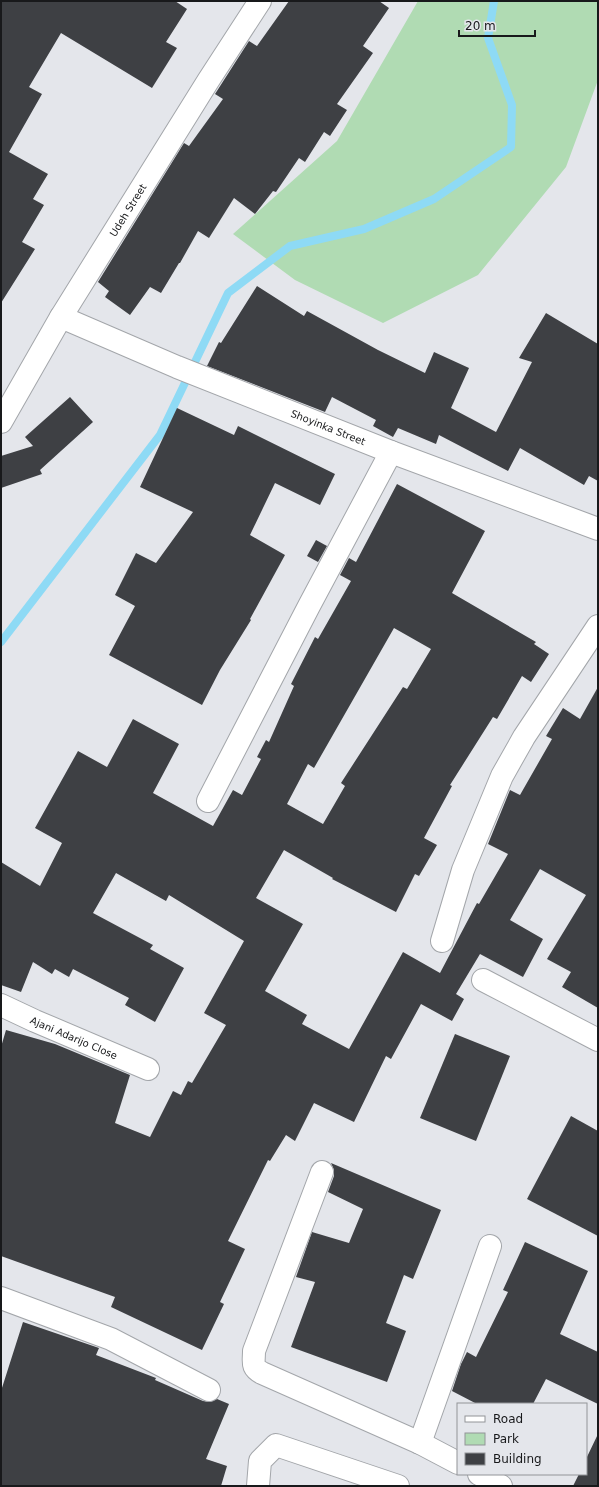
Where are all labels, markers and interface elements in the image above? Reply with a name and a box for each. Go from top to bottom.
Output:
scale bar [459,12,535,38]
text: 20 m [465,19,496,33]
street label: Udeh Street [108,182,149,239]
street label: Shoyinka Street [289,408,367,447]
street label: Ajani Adarijo Close [29,1015,119,1061]
legend [457,1403,587,1475]
text: Road [493,1412,523,1426]
text: Park [493,1432,519,1446]
text: Building [493,1452,542,1466]

